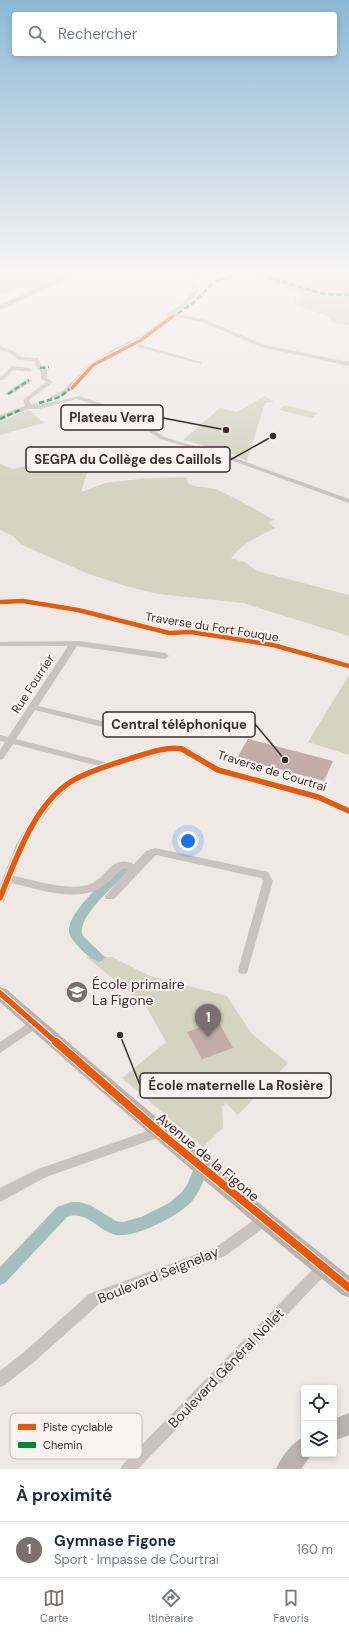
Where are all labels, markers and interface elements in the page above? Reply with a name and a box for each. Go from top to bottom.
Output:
search box [12,12,337,56]
icon: search [26,23,48,45]
text: Rechercher [58,24,137,44]
callout: Plateau Verra [61,405,163,430]
text: Plateau Verra [69,409,155,426]
callout: SEGPA du Collège des Caillols [26,447,230,472]
text: SEGPA du Collège des Caillols [34,451,222,468]
street label: Traverse du Fort Fouque [144,609,280,645]
street label: Rue Fourrier [8,651,58,717]
callout: Central téléphonique [103,712,255,737]
text: Central téléphonique [111,716,247,733]
street label: Traverse de Courtrai [216,747,329,795]
your location [178,831,198,851]
place label: École primaire La Figone [92,975,185,1009]
school or university icon: École primaire La Figone [64,979,90,1005]
pin: 1 [195,1004,221,1037]
callout: École maternelle La Rosière [140,1073,331,1098]
text: École maternelle La Rosière [149,1076,324,1094]
street label: Avenue de la Figone [153,1109,263,1205]
street label: Boulevard Seignelay [95,1242,221,1308]
street label: Boulevard Général Nollet [164,1304,288,1432]
map controls [301,1385,337,1457]
button: locate [301,1385,337,1421]
legend [10,1413,142,1459]
text: Piste cyclable [43,1420,113,1434]
button: layers [301,1421,337,1457]
text: Chemin [43,1438,82,1452]
text: À proximité [16,1484,112,1506]
text: Gymnase Figone [54,1531,176,1551]
text: 1 [27,1541,31,1558]
text: 160 m [297,1541,333,1558]
text: Sport · Impasse de Courtrai [54,1551,219,1568]
tab: Carte [40,1587,68,1625]
tab: Itinéraire [148,1587,193,1625]
tab: Favoris [273,1587,309,1625]

